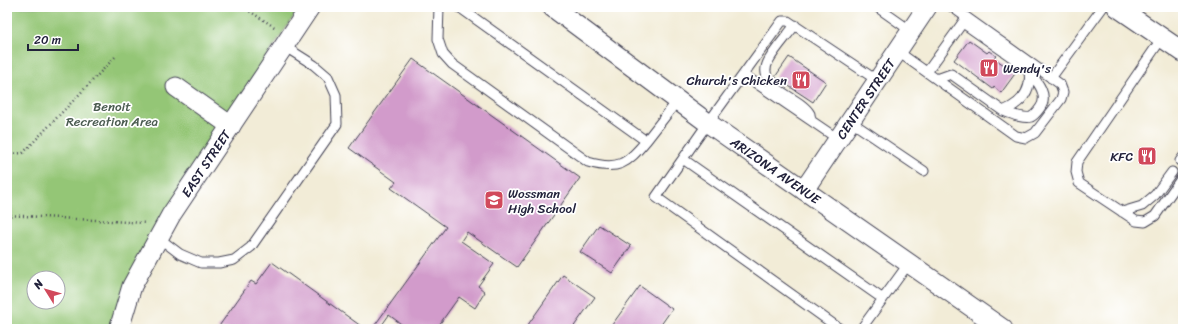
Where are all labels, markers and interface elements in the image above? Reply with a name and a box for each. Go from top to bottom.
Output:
scale bar [28,26,78,52]
text: 20 m [34,29,61,51]
street label: CENTER STREET [830,53,902,144]
restaurant icon: Wendy's [978,57,1000,79]
place label: Wendy's [1003,57,1052,80]
place label: Church's Chicken [687,69,787,92]
restaurant icon: Church's Chicken [790,69,812,91]
park label: Benoit Recreation Area [66,95,159,133]
street label: EAST STREET [175,124,238,202]
street label: ARIZONA AVENUE [725,130,826,211]
place label: KFC [1110,145,1133,168]
restaurant icon: KFC [1136,145,1158,167]
place label: Wossman High School [508,182,576,220]
school or university icon: Wossman High School [483,189,505,211]
north arrow [26,270,66,310]
text: N [28,275,49,294]

